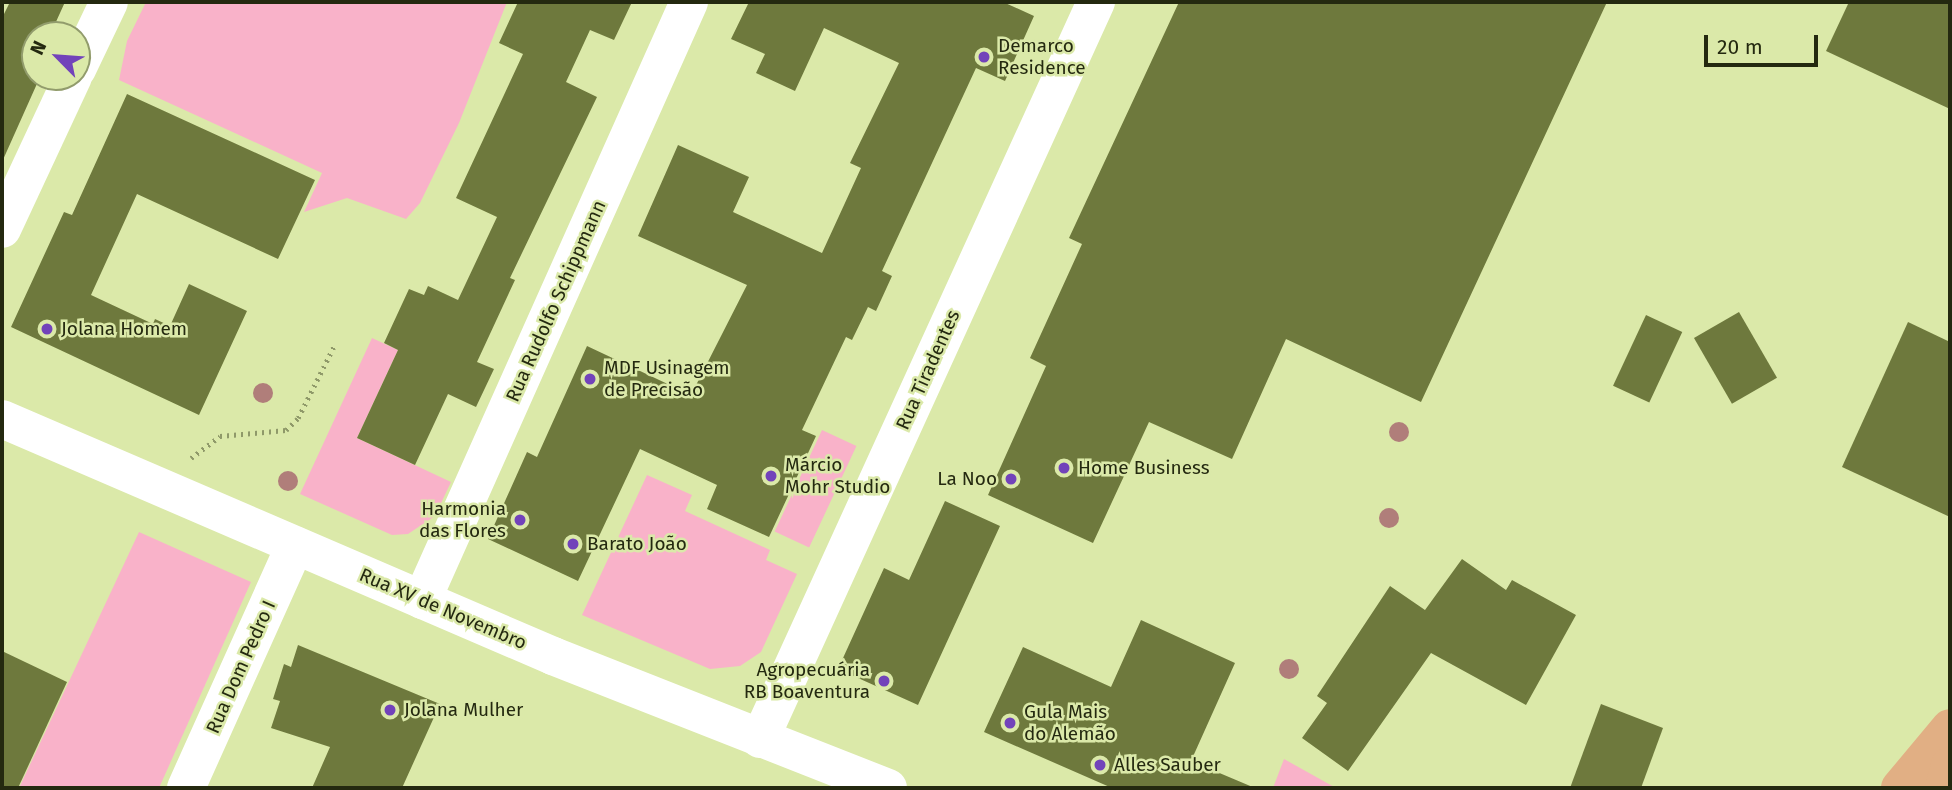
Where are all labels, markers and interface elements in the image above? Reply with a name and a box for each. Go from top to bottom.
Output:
north arrow [21,21,91,91]
scale bar [1707,21,1821,65]
text: 20 m [1717,34,1763,60]
place label: Demarco Residence [998,35,1086,79]
text: N [25,37,51,58]
marker: Demarco Residence [976,49,992,65]
street label: Rua Rudolfo Schippmann [501,197,611,405]
street label: Rua Tiradentes [891,307,965,433]
place label: Jolana Homem [61,318,187,340]
marker: Jolana Homem [39,321,55,337]
place label: MDF Usinagem de Precisão [604,357,730,401]
marker: MDF Usinagem de Precisão [582,371,598,387]
place label: Márcio Mohr Studio [785,454,890,498]
place label: Home Business [1078,457,1210,479]
marker: Home Business [1056,460,1072,476]
marker: Márcio Mohr Studio [763,468,779,484]
place label: La Noo [937,468,997,490]
marker: La Noo [1003,471,1019,487]
place label: Harmonia das Flores [419,498,506,542]
marker: Harmonia das Flores [512,512,528,528]
place label: Barato João [587,533,687,555]
marker: Barato João [565,536,581,552]
street label: Rua XV de Novembro [356,563,530,655]
street label: Rua Dom Pedro I [201,597,281,737]
place label: Agropecuária RB Boaventura [744,659,870,703]
marker: Agropecuária RB Boaventura [876,673,892,689]
place label: Jolana Mulher [404,699,523,721]
place label: Gula Mais do Alemão [1024,701,1116,745]
marker: Jolana Mulher [382,702,398,718]
marker: Gula Mais do Alemão [1002,715,1018,731]
place label: Alles Sauber [1114,754,1221,776]
marker: Alles Sauber [1092,757,1108,773]

